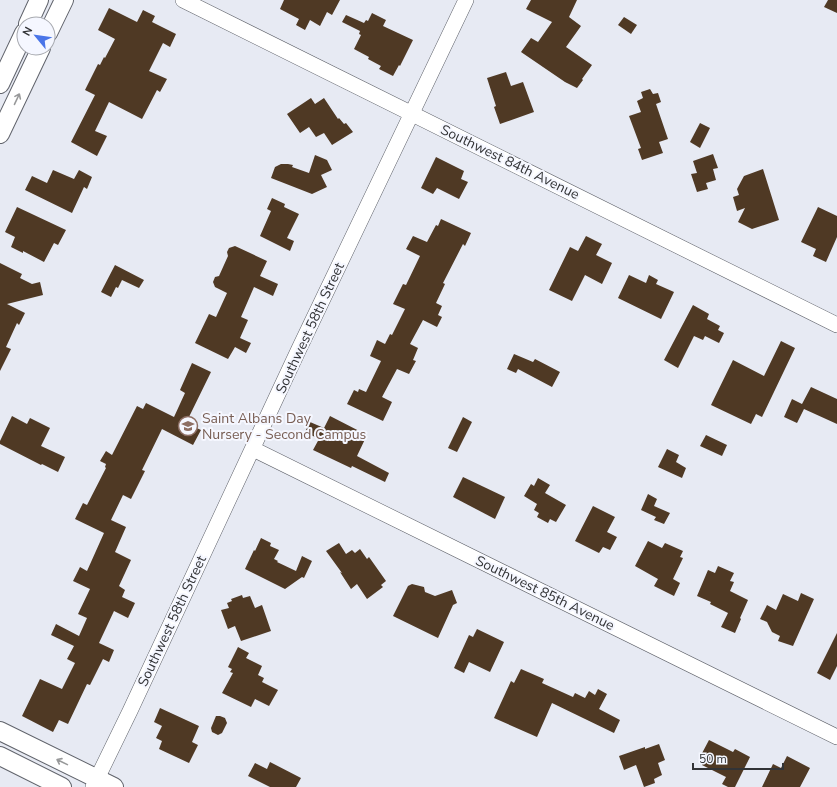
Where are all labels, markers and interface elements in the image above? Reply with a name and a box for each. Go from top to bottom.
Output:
north arrow [16,16,56,56]
text: N [19,24,36,39]
one-way arrow [14,93,21,105]
street label: Southwest 84th Avenue [437,120,583,204]
street label: Southwest 58th Street [271,259,349,397]
place label: Saint Albans Day Nursery - Second Campus [202,409,367,444]
school or university icon: Saint Albans Day Nursery - Second Campus [177,415,199,437]
street label: Southwest 85th Avenue [472,551,618,635]
street label: Southwest 58th Street [133,552,211,690]
scale bar [693,745,783,771]
text: 50 m [699,751,727,767]
one-way arrow [57,758,69,765]

